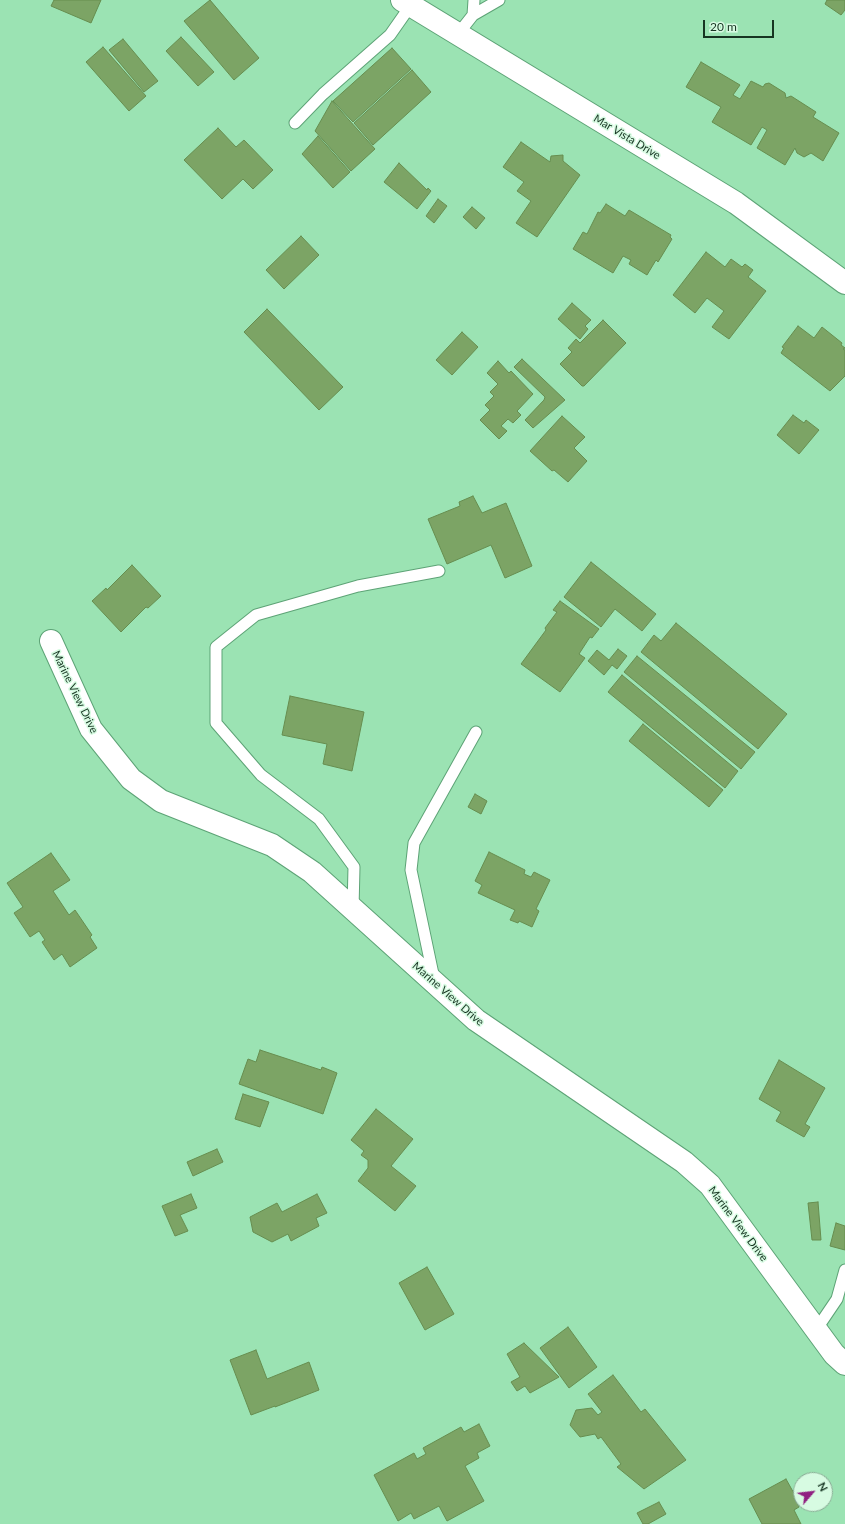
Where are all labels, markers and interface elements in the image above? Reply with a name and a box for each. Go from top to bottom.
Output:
scale bar [705,12,776,38]
text: 20 m [710,19,737,34]
street label: Mar Vista Drive [591,112,663,162]
street label: Marine View Drive [49,648,101,736]
street label: Marine View Drive [410,959,486,1029]
street label: Marine View Drive [706,1184,770,1264]
north arrow [793,1472,833,1512]
text: N [815,1480,831,1493]

